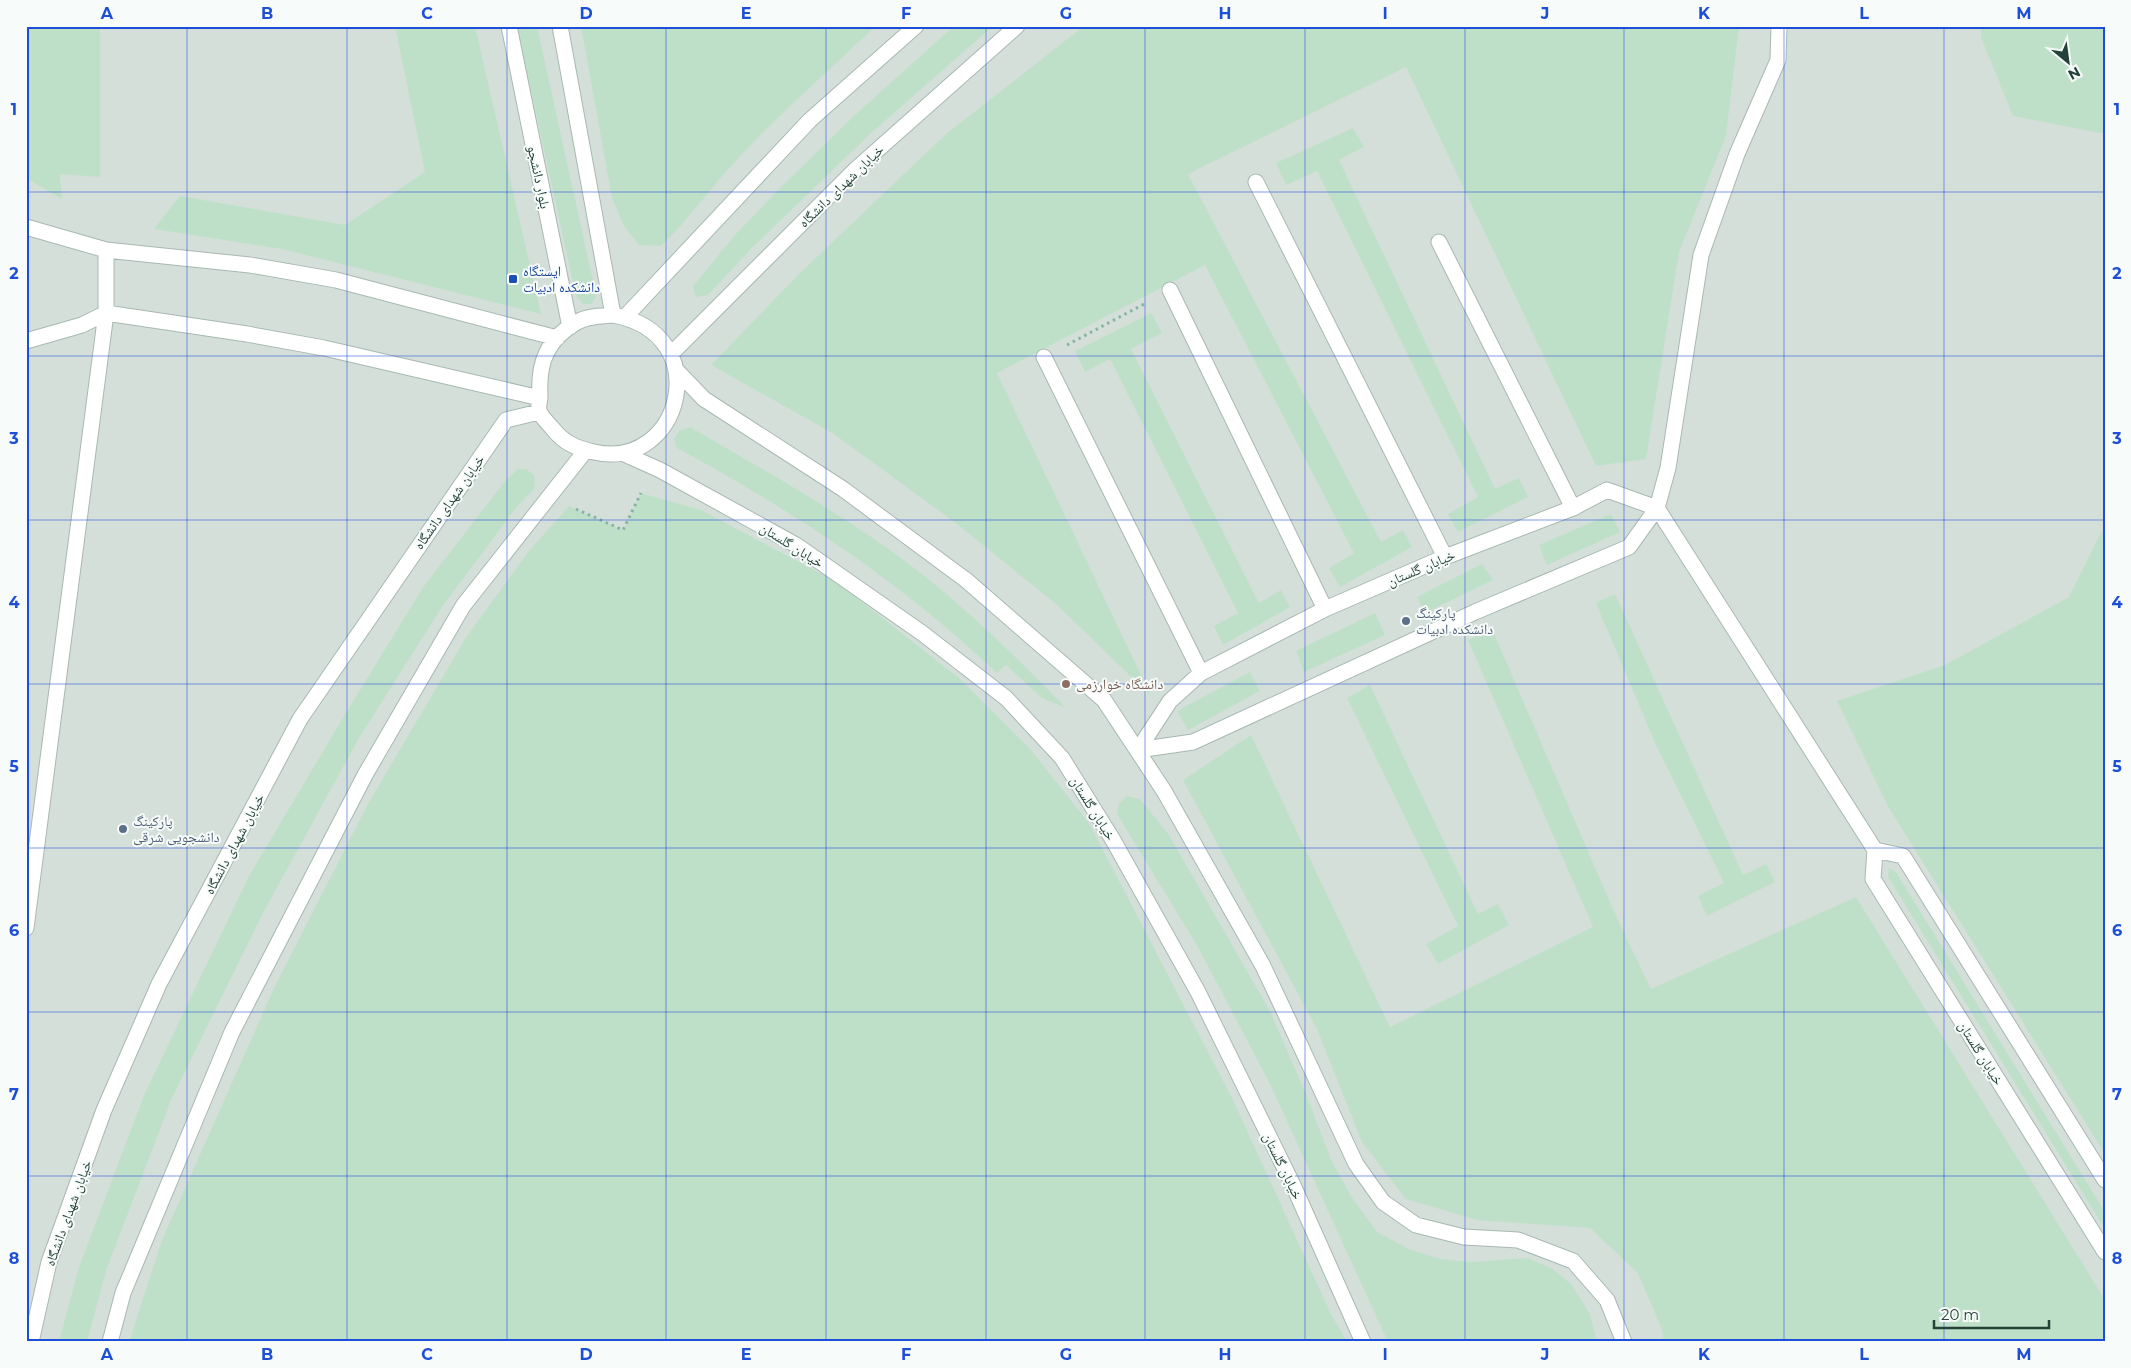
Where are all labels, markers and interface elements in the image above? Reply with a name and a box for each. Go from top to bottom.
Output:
text: A [100,4,114,23]
text: B [261,4,273,23]
text: C [421,4,433,23]
text: D [579,4,593,23]
text: E [741,4,751,23]
text: F [901,4,911,23]
text: G [1060,4,1072,23]
text: H [1219,4,1231,23]
text: I [1382,4,1388,23]
text: J [1540,4,1549,23]
text: K [1698,4,1711,23]
text: L [1859,4,1869,23]
text: M [2016,4,2032,23]
north arrow [2044,38,2094,88]
text: N [2065,63,2084,84]
text: 1 [11,100,17,119]
text: 1 [2114,100,2120,119]
street label: خیابان شهدای دانشگاه [795,141,887,231]
street label: بلوار دانشجو [524,144,555,210]
place label: ایستگاه دانشکده ادبیات [523,262,600,296]
text: 2 [9,264,19,283]
text: 2 [2112,264,2122,283]
marker: ایستگاه دانشکده ادبیات [507,273,519,285]
text: 3 [8,429,19,448]
text: 3 [2111,429,2122,448]
street label: خیابان شهدای دانشگاه [410,451,488,553]
street label: خیابان گلستان [757,518,827,572]
street label: خیابان گلستان [1384,546,1458,590]
text: 4 [8,593,20,612]
text: 4 [2111,593,2123,612]
place label: پارکینگ دانشکده ادبیات [1416,604,1493,638]
marker: پارکینگ دانشکده ادبیات [1400,615,1412,627]
place label: دانشگاه خوارزمی [1076,675,1163,693]
marker: دانشگاه خوارزمی [1060,678,1072,690]
text: 5 [9,757,19,776]
text: 5 [2112,757,2122,776]
street label: خیابان گلستان [1066,773,1120,843]
street label: خیابان شهدای دانشگاه [200,790,268,897]
place label: پارکینگ دانشجویی شرقی [133,812,220,846]
marker: پارکینگ دانشجویی شرقی [117,823,129,835]
text: 6 [9,921,19,940]
text: 6 [2112,921,2122,940]
street label: خیابان گلستان [1954,1018,2008,1088]
text: 7 [9,1085,19,1104]
text: 7 [2112,1085,2122,1104]
street label: خیابان گلستان [1259,1130,1307,1202]
street label: خیابان شهدای دانشگاه [40,1157,96,1268]
text: 8 [9,1249,19,1268]
text: 8 [2112,1249,2122,1268]
scale bar [1934,1298,2048,1330]
text: 20 m [1941,1305,1979,1324]
text: A [100,1345,114,1364]
text: B [261,1345,273,1364]
text: C [421,1345,433,1364]
text: D [579,1345,593,1364]
text: E [741,1345,751,1364]
text: F [901,1345,911,1364]
text: G [1060,1345,1072,1364]
text: H [1219,1345,1231,1364]
text: I [1382,1345,1388,1364]
text: J [1540,1345,1549,1364]
text: K [1698,1345,1711,1364]
text: L [1859,1345,1869,1364]
text: M [2016,1345,2032,1364]

